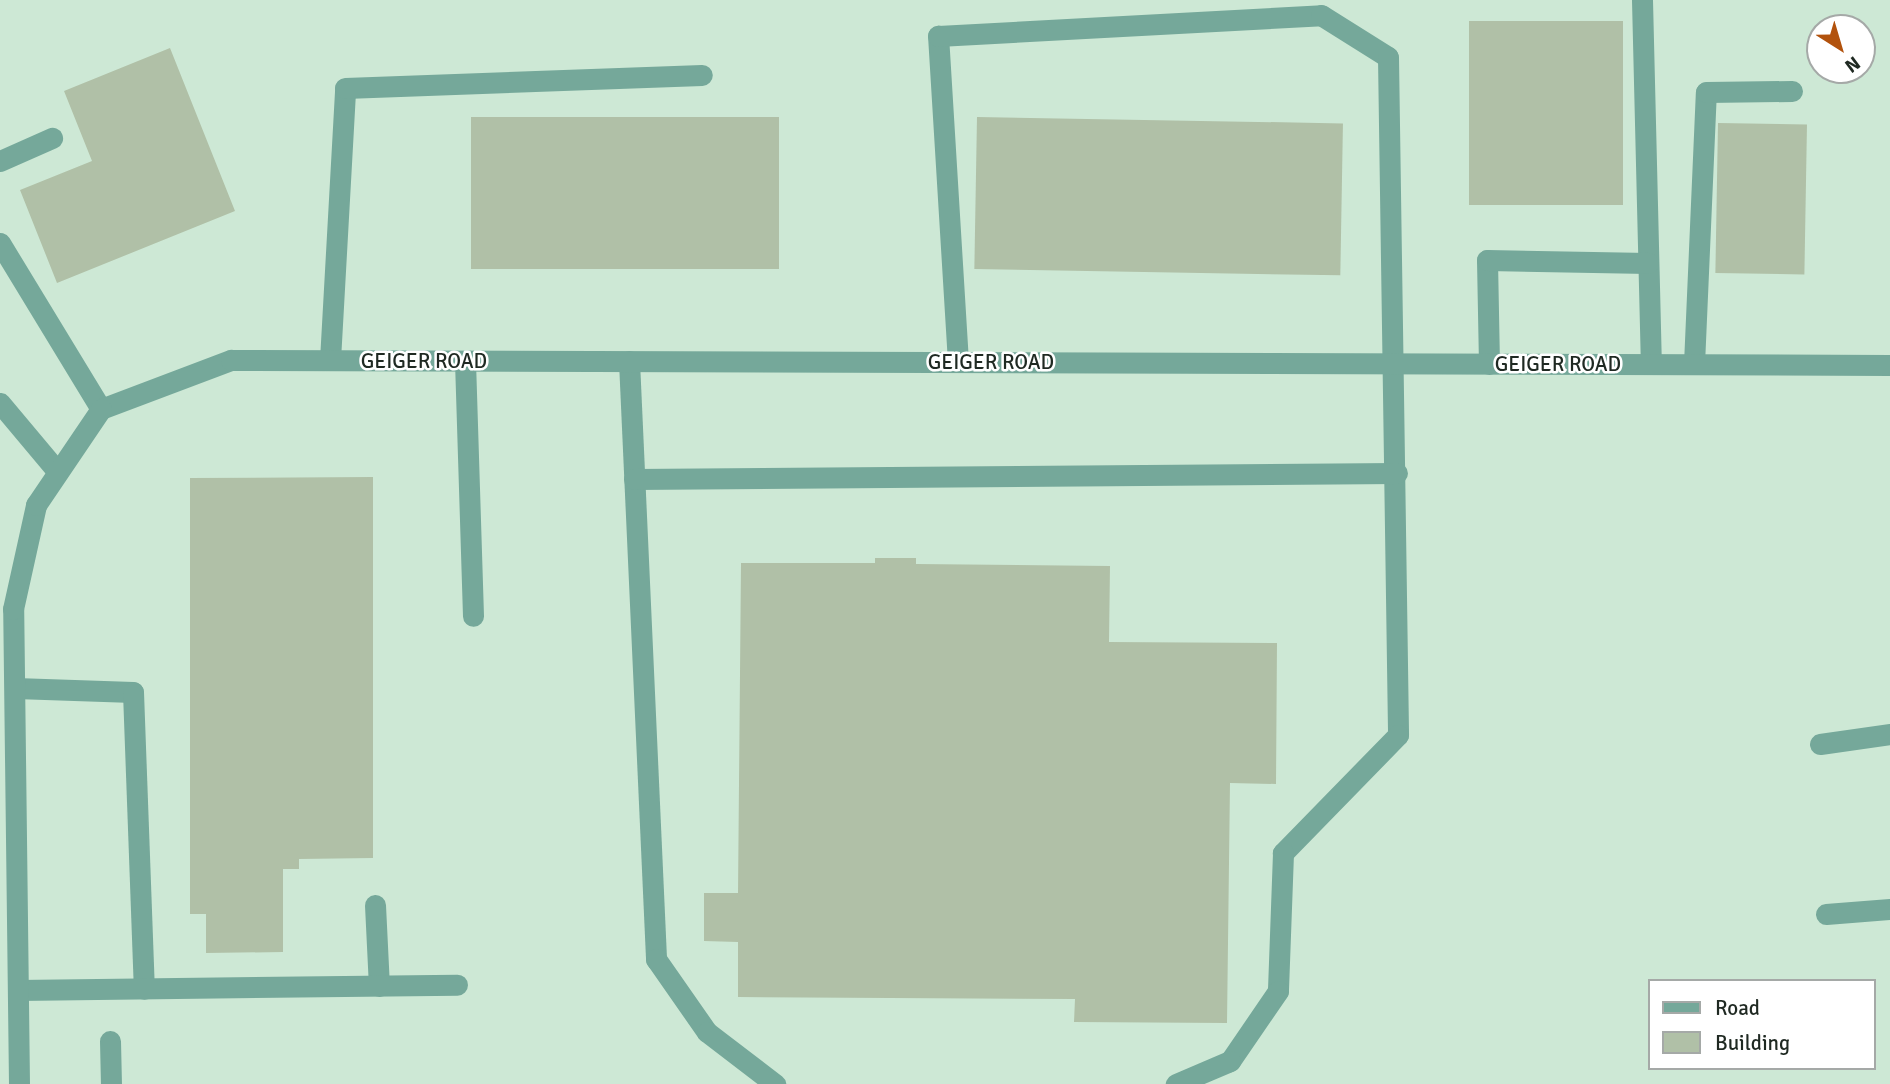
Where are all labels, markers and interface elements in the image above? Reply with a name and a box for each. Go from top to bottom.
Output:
north arrow [1806,14,1876,84]
text: N [1840,51,1865,78]
street label: GEIGER ROAD [361,348,487,374]
street label: GEIGER ROAD [928,349,1054,375]
street label: GEIGER ROAD [1495,351,1621,377]
legend [1648,979,1876,1070]
text: Road [1715,995,1760,1021]
text: Building [1715,1030,1790,1056]

